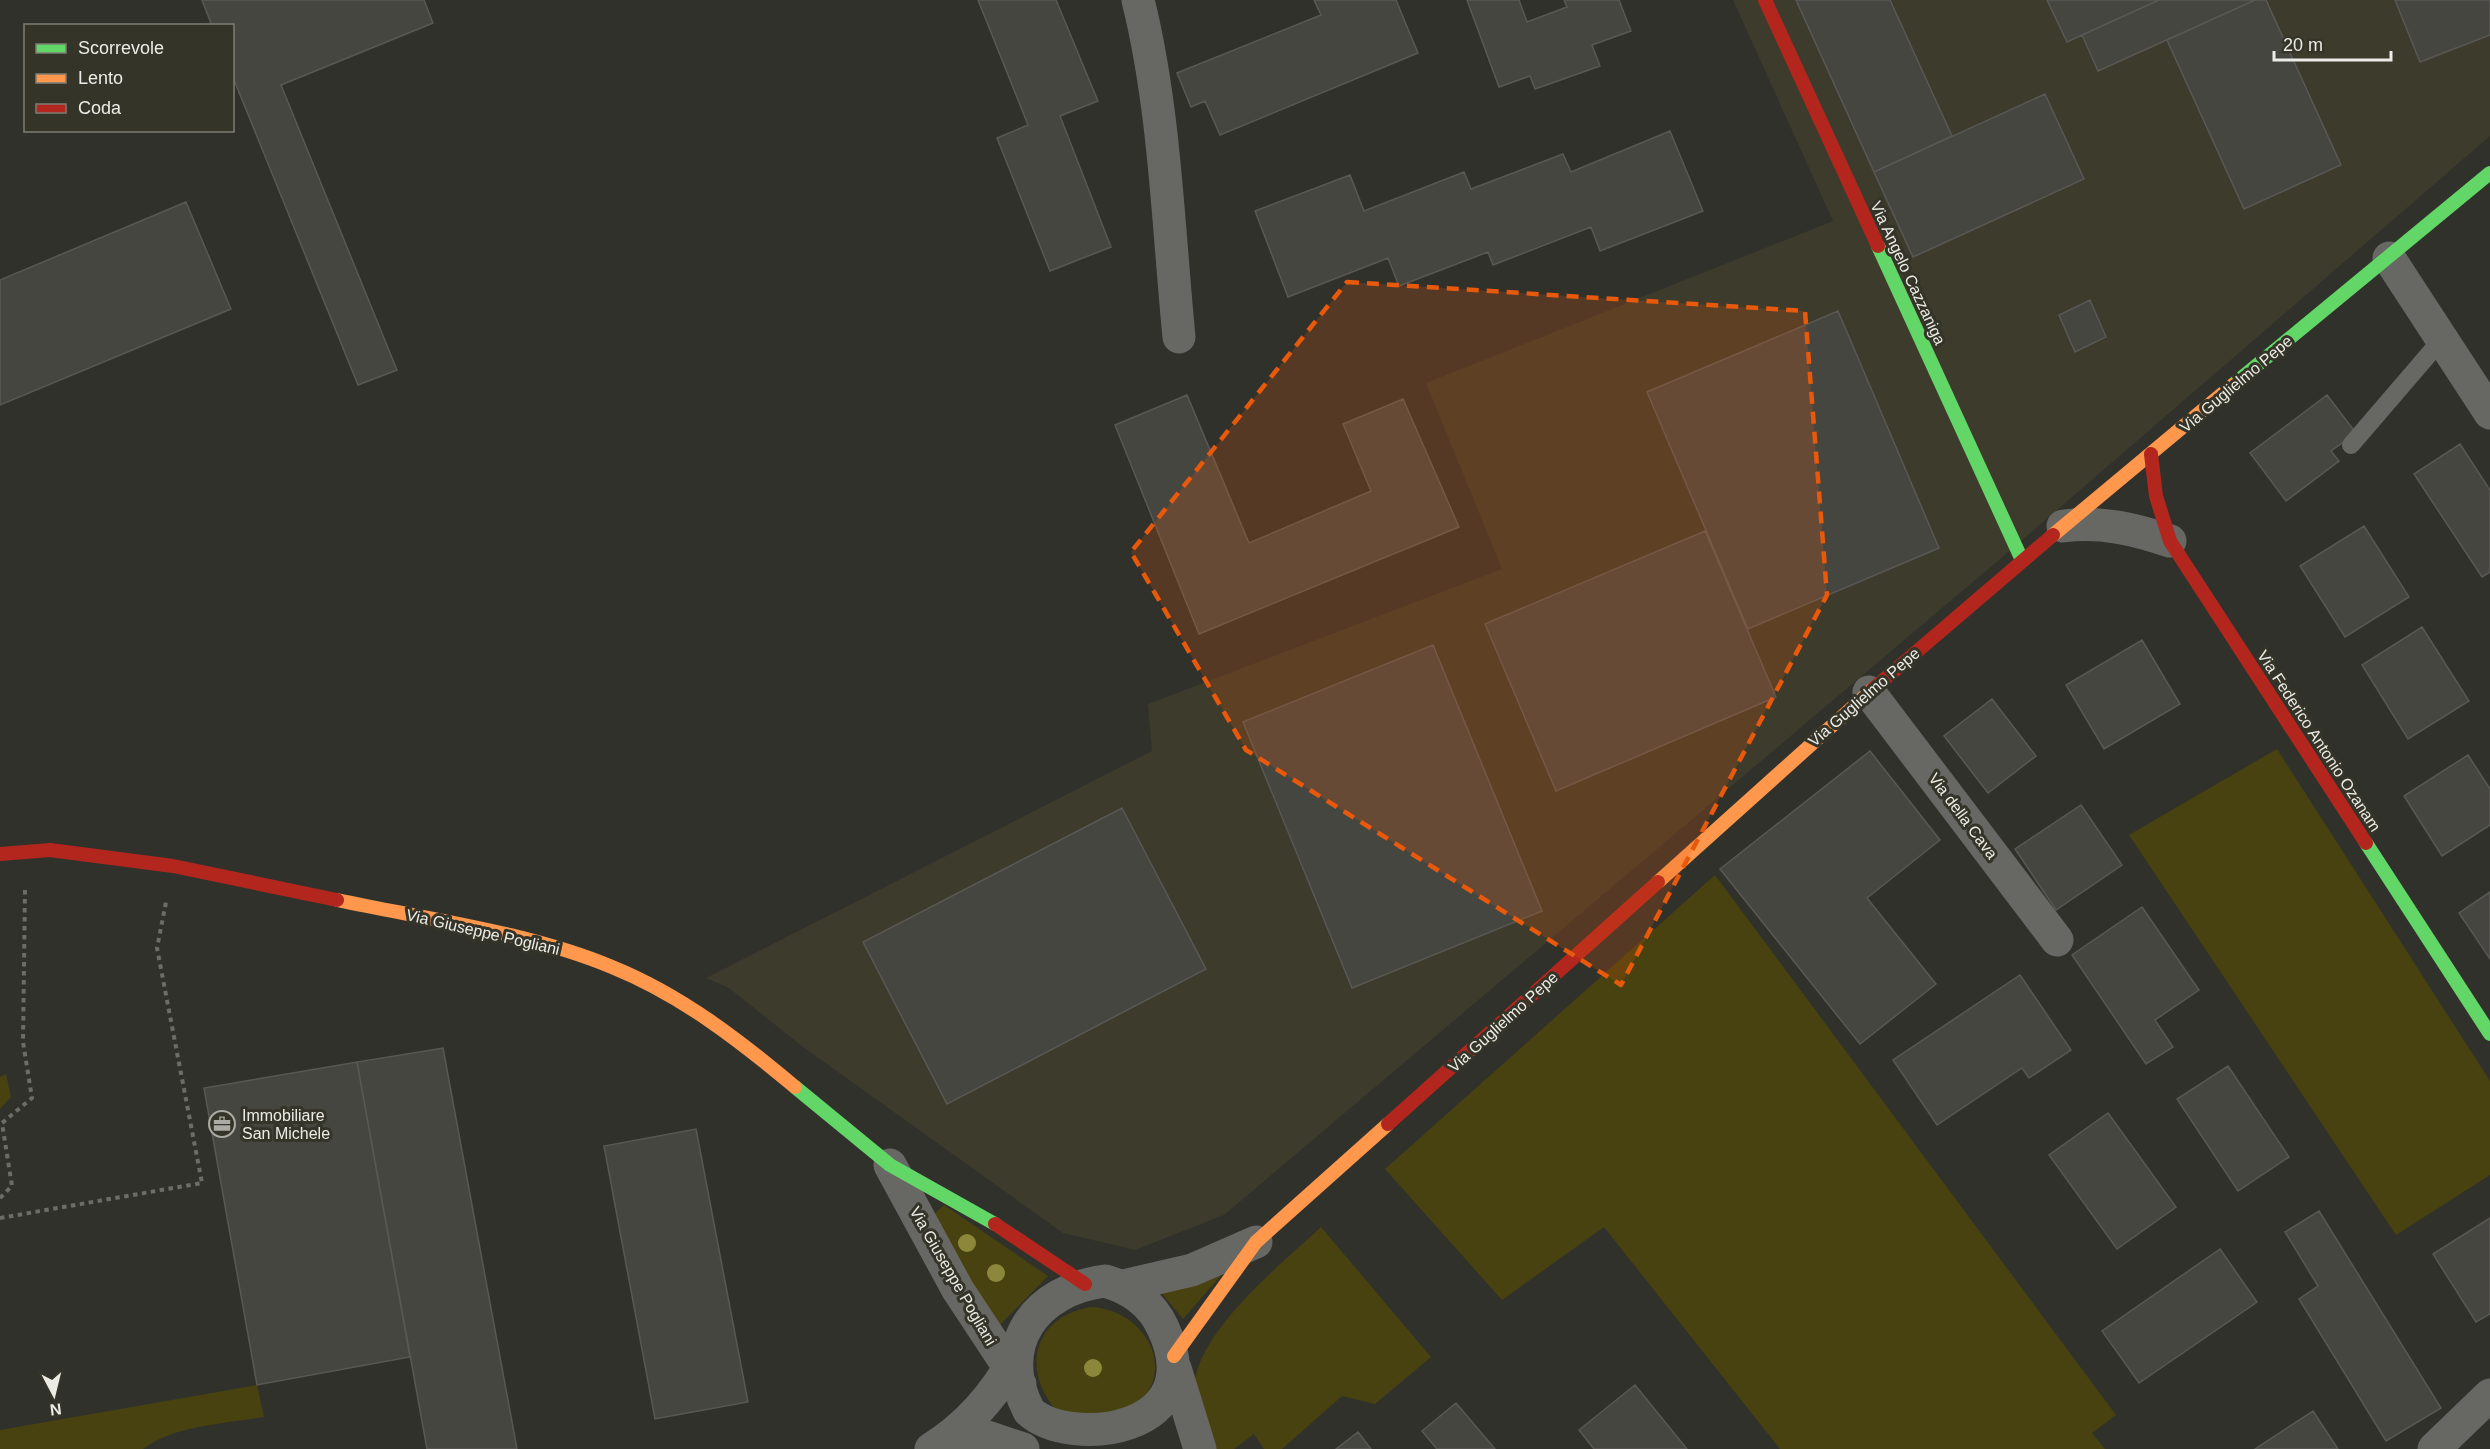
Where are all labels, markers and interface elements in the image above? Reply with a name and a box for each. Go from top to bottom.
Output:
legend [24,24,234,132]
scale bar [2274,24,2391,62]
text: 20 m [2283,35,2323,55]
text: Scorrevole [78,38,164,58]
text: Lento [78,68,123,88]
text: Coda [78,98,122,118]
street label: Via Angelo Cazzaniga [1867,199,1949,347]
street label: Via Guglielmo Pepe [2176,332,2296,436]
street label: Via Guglielmo Pepe [1805,644,1923,750]
street label: Via Federico Antonio Ozanam [2254,647,2384,835]
street label: Via della Cava [1925,770,2001,862]
street label: Via Giuseppe Pogliani [405,906,561,958]
street label: Via Guglielmo Pepe [1445,968,1561,1076]
place label: Immobiliare San Michele [242,1107,330,1142]
office icon: Immobiliare San Michele [207,1109,237,1139]
street label: Via Giuseppe Pogliani [906,1204,1000,1348]
north arrow [24,1365,84,1425]
text: N [49,1400,63,1419]

